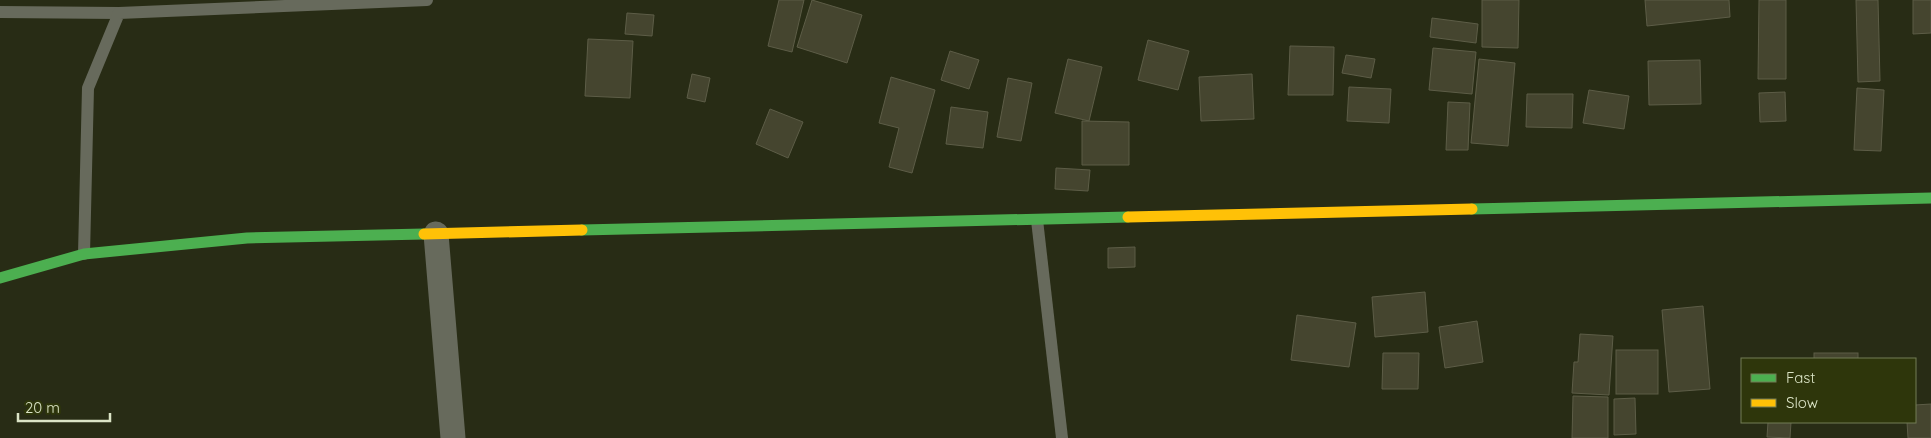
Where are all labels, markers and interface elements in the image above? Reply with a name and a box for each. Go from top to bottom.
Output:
legend [1741,358,1916,423]
text: Fast [1786,368,1815,387]
scale bar [18,390,110,422]
text: Slow [1786,393,1818,412]
text: 20 m [25,398,60,417]

